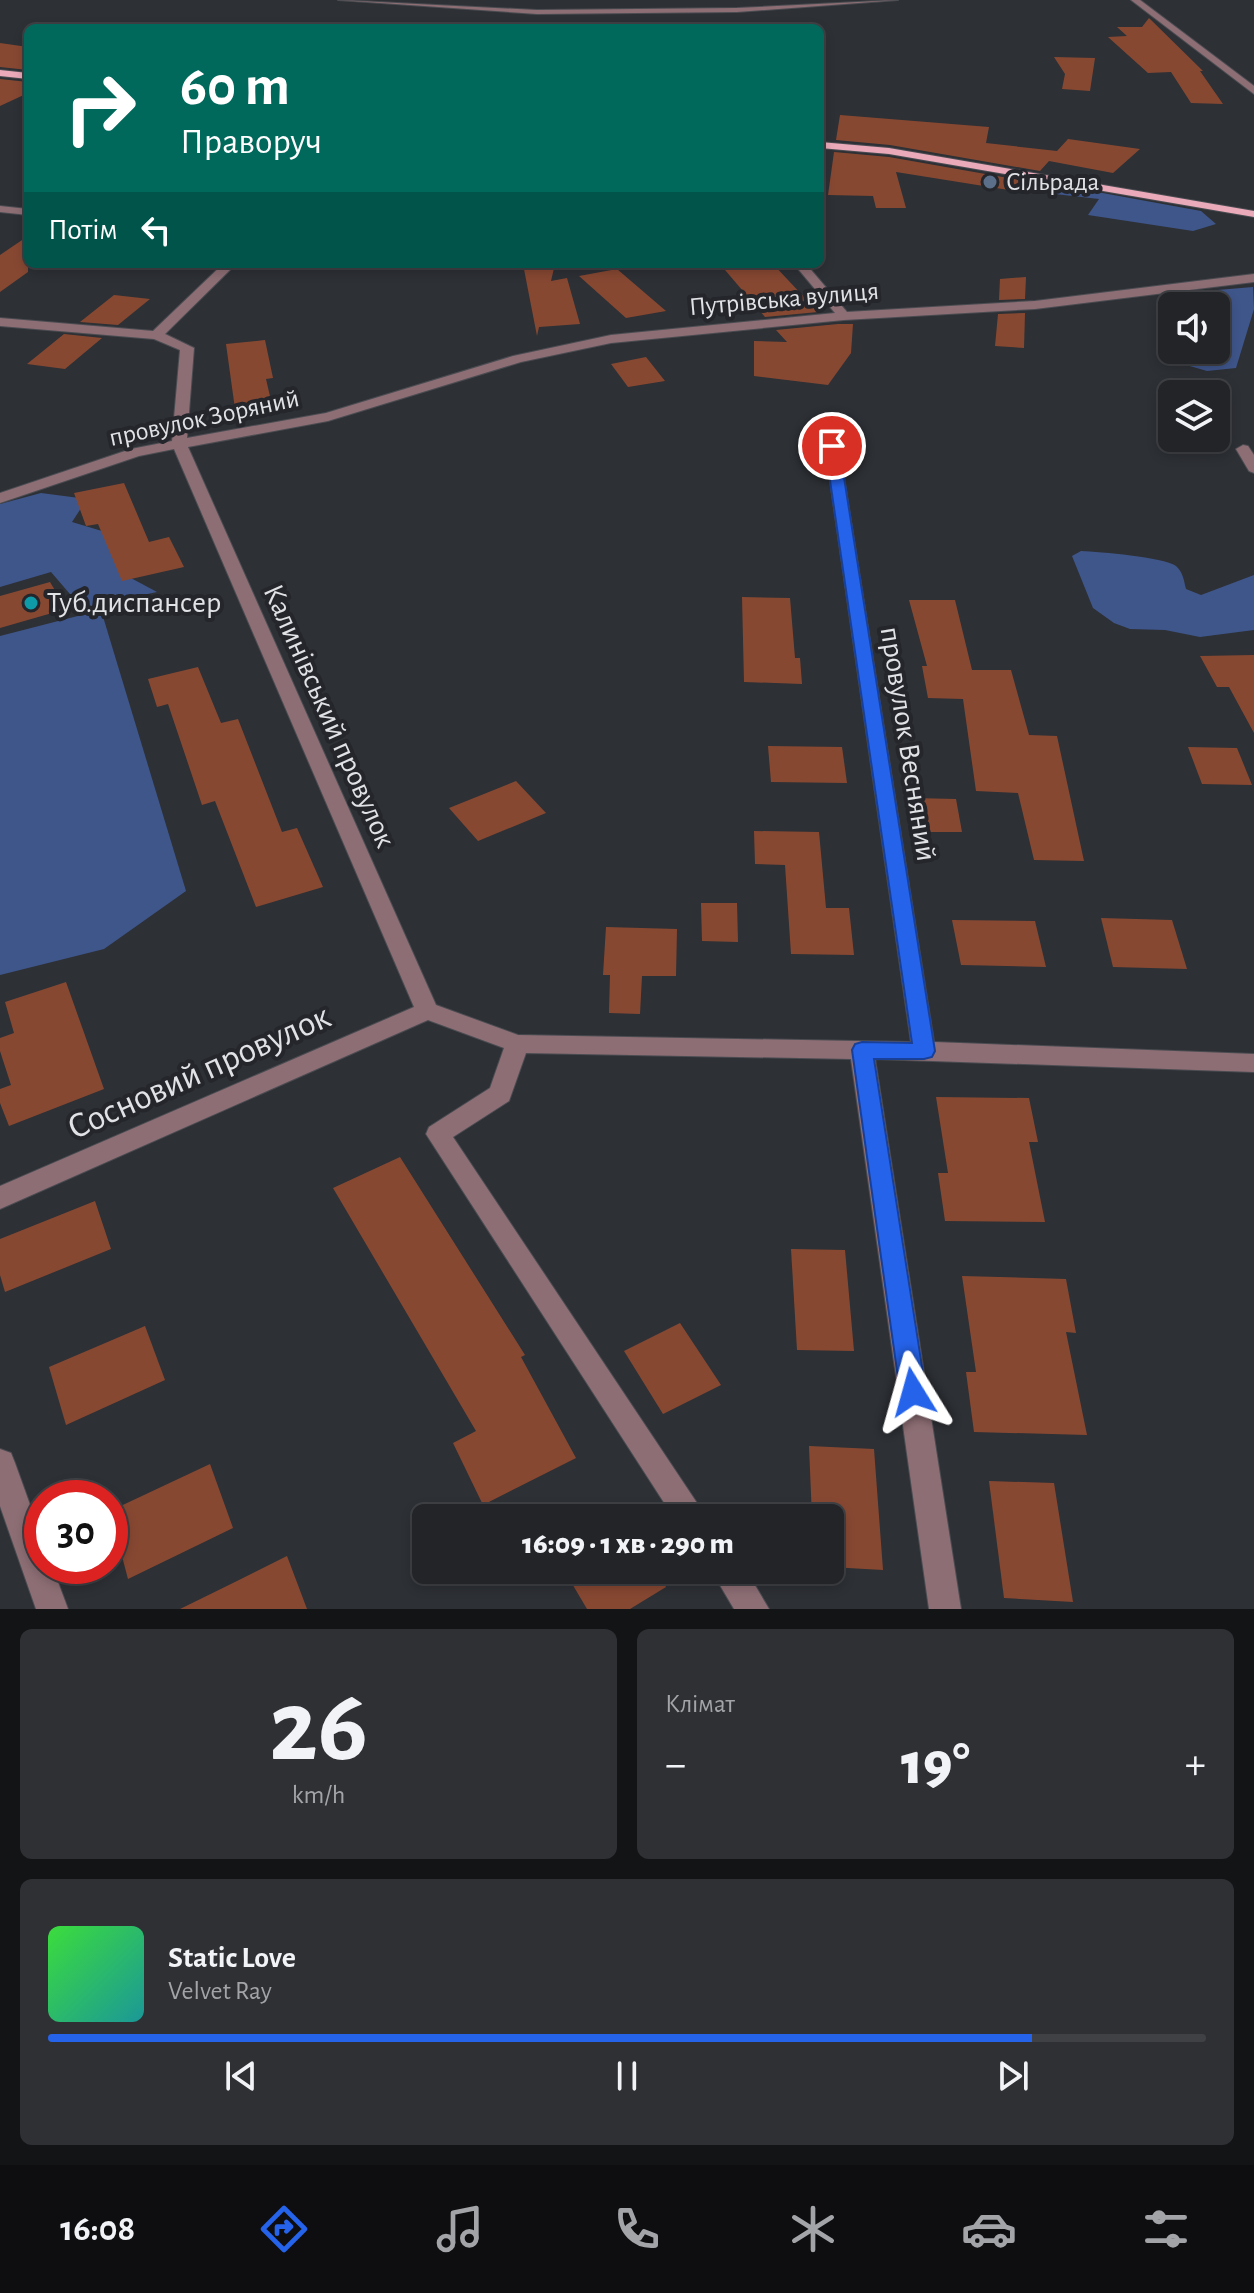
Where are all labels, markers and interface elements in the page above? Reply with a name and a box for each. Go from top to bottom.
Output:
icon: right [48,56,152,160]
text: 60 m [180,59,290,115]
text: Праворуч [180,124,322,160]
place label: Сільрада [1006,169,1100,195]
marker: Сільрада [981,173,999,191]
icon: left [134,208,178,252]
text: Потім [48,215,118,245]
street label: Путрівська вулиця [688,278,880,320]
map controls [1158,292,1230,452]
button: sound [1158,292,1230,364]
button: layers [1158,380,1230,452]
street label: провулок Зоряний [107,385,301,451]
pin [798,412,866,480]
icon: arrive [810,424,854,468]
street label: Калинівський провулок [257,580,401,852]
place label: Туб.диспансер [47,588,221,618]
marker: Туб.диспансер [22,594,40,612]
street label: провулок Весняний [875,625,941,863]
street label: Сосновий провулок [62,998,336,1146]
position arrow [871,1350,955,1434]
speed limit sign: 30 [24,1480,128,1584]
text: 16:09 · 1 хв · 290 m [522,1529,734,1559]
text: 26 [269,1676,368,1780]
text: Клімат [665,1691,735,1717]
text: 19° [901,1735,970,1795]
text: − [665,1743,686,1787]
text: + [1185,1743,1206,1787]
text: km/h [292,1782,345,1808]
text: Static Love [168,1943,296,1973]
text: Velvet Ray [168,1978,272,2004]
icon: previous [219,2054,263,2098]
icon: pause [605,2054,649,2098]
icon: next [991,2054,1035,2098]
icon: directions [256,2201,312,2257]
icon: music [432,2201,488,2257]
icon: phone [609,2201,665,2257]
icon: climate [785,2201,841,2257]
icon: car [961,2201,1017,2257]
icon: filters [1138,2201,1194,2257]
text: 16:08 [60,2211,135,2247]

